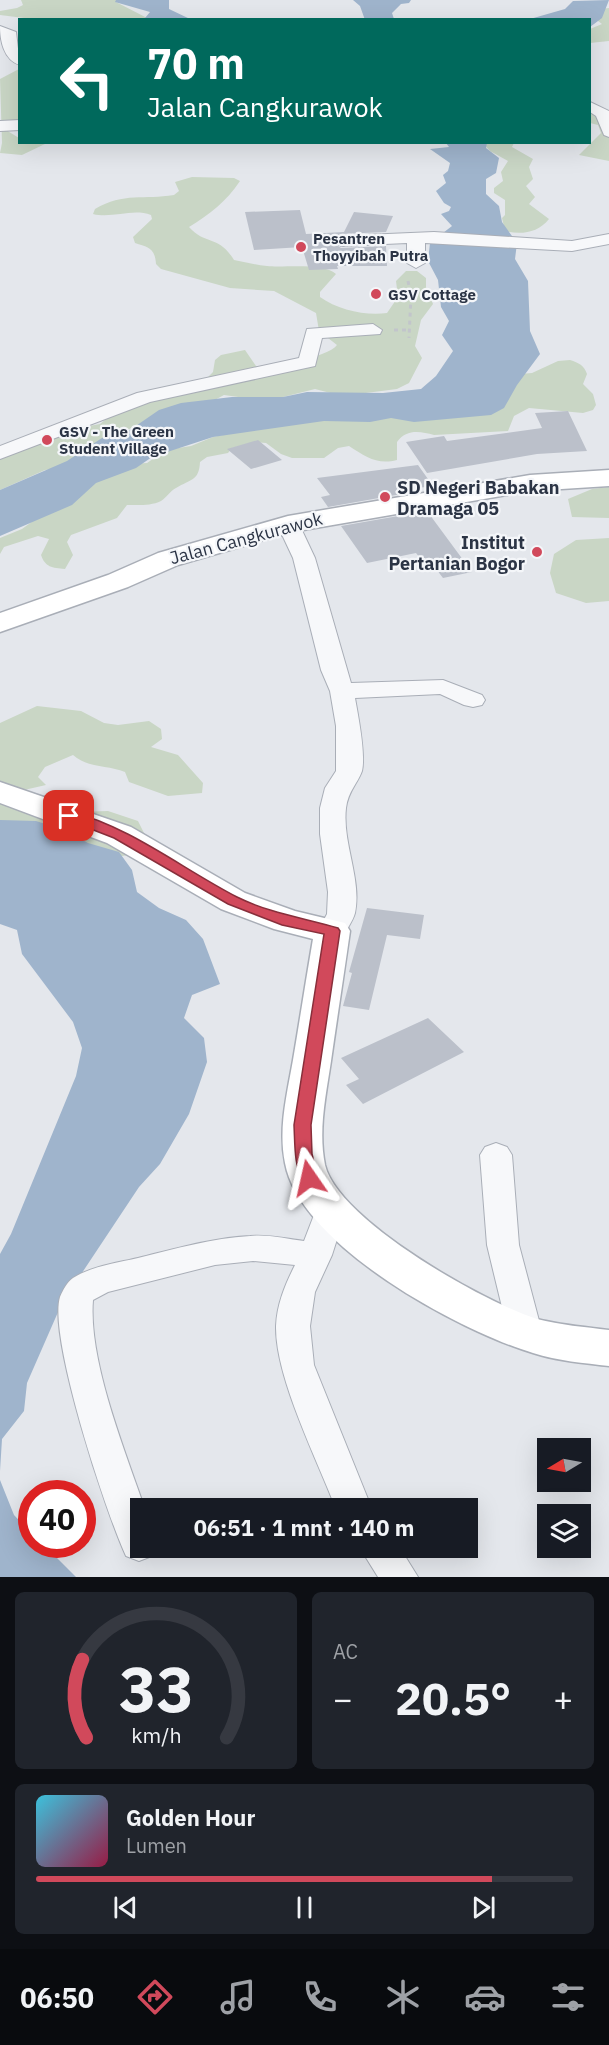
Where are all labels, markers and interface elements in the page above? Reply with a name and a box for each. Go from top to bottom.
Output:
text: 70 m [147,36,245,91]
icon: left [48,42,126,120]
text: Jalan Cangkurawok [147,89,383,124]
place label: Pesantren Thoyyibah Putra [313,229,429,265]
marker: Pesantren Thoyyibah Putra [294,240,308,254]
place label: GSV Cottage [388,285,476,304]
marker: GSV Cottage [369,287,383,301]
place label: GSV - The Green Student Village [59,422,174,458]
marker: GSV - The Green Student Village [40,433,54,447]
place label: SD Negeri Babakan Dramaga 05 [397,476,560,520]
marker: SD Negeri Babakan Dramaga 05 [378,490,392,504]
street label: Jalan Cangkurawok [167,506,325,569]
place label: Institut Pertanian Bogor [388,531,525,575]
marker: Institut Pertanian Bogor [530,545,544,559]
pin [43,790,94,841]
icon: arrive [52,799,85,832]
position arrow [277,1146,341,1210]
north arrow [537,1438,591,1492]
map controls [537,1438,591,1558]
speed limit sign: 40 [18,1480,96,1558]
button: layers [537,1504,591,1558]
text: 06:51 · 1 mnt · 140 m [194,1513,414,1542]
text: AC [333,1638,358,1665]
text: 33 [119,1648,193,1729]
text: 20.5° [395,1669,511,1727]
text: − [333,1677,353,1720]
text: + [553,1677,573,1720]
text: km/h [131,1721,181,1749]
text: Golden Hour [126,1803,255,1832]
text: Lumen [126,1832,187,1859]
icon: previous [109,1891,142,1924]
icon: pause [288,1891,321,1924]
icon: next [467,1891,500,1924]
icon: directions [134,1976,176,2018]
icon: music [217,1976,259,2018]
icon: phone [299,1976,341,2018]
icon: climate [382,1976,424,2018]
icon: car [464,1976,506,2018]
icon: filters [547,1976,589,2018]
text: 06:50 [20,1980,94,2015]

